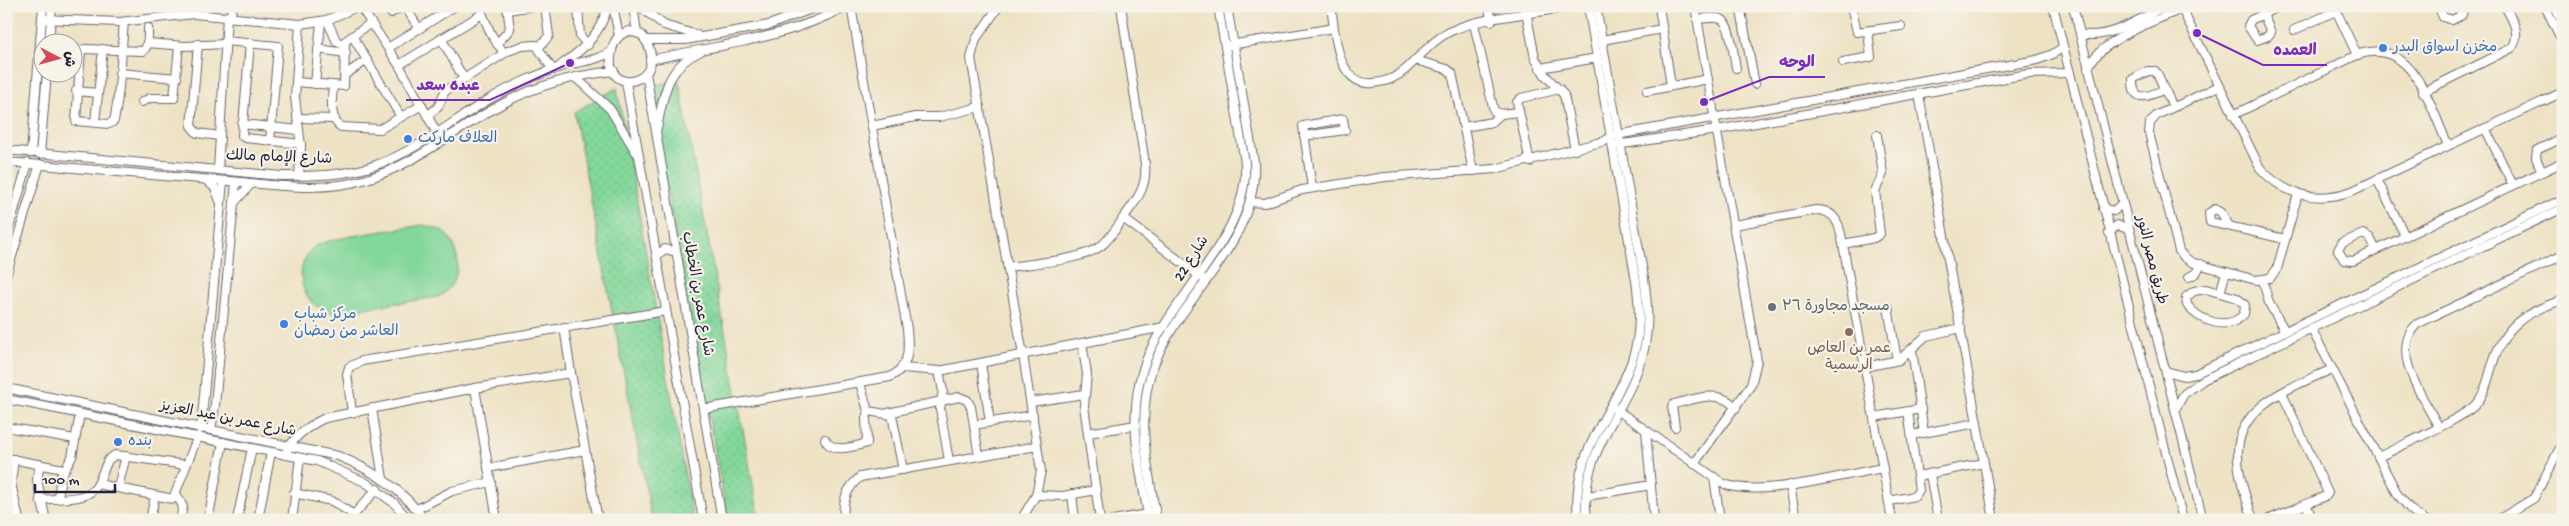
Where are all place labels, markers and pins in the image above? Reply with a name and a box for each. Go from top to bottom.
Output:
callout: العمده [2263,34,2327,65]
place label: مخزن اسواق البدر [2392,39,2497,57]
marker: مخزن اسواق البدر [2377,42,2389,54]
callout: الوحه [1769,46,1825,77]
callout: عبده سعد [406,69,490,100]
place label: العلاف ماركت [418,130,497,148]
marker: العلاف ماركت [402,133,414,145]
place label: مسجد مجاورة ٣٦ [1782,298,1890,316]
marker: مسجد مجاورة ٣٦ [1766,301,1778,313]
place label: مركز شباب العاشر من رمضان [294,306,398,341]
marker: مركز شباب العاشر من رمضان [278,318,290,330]
marker: عمر بن العاص الرسمية [1843,326,1855,338]
place label: عمر بن العاص الرسمية [1807,340,1891,375]
place label: بنده [128,433,152,451]
marker: بنده [112,436,124,448]

